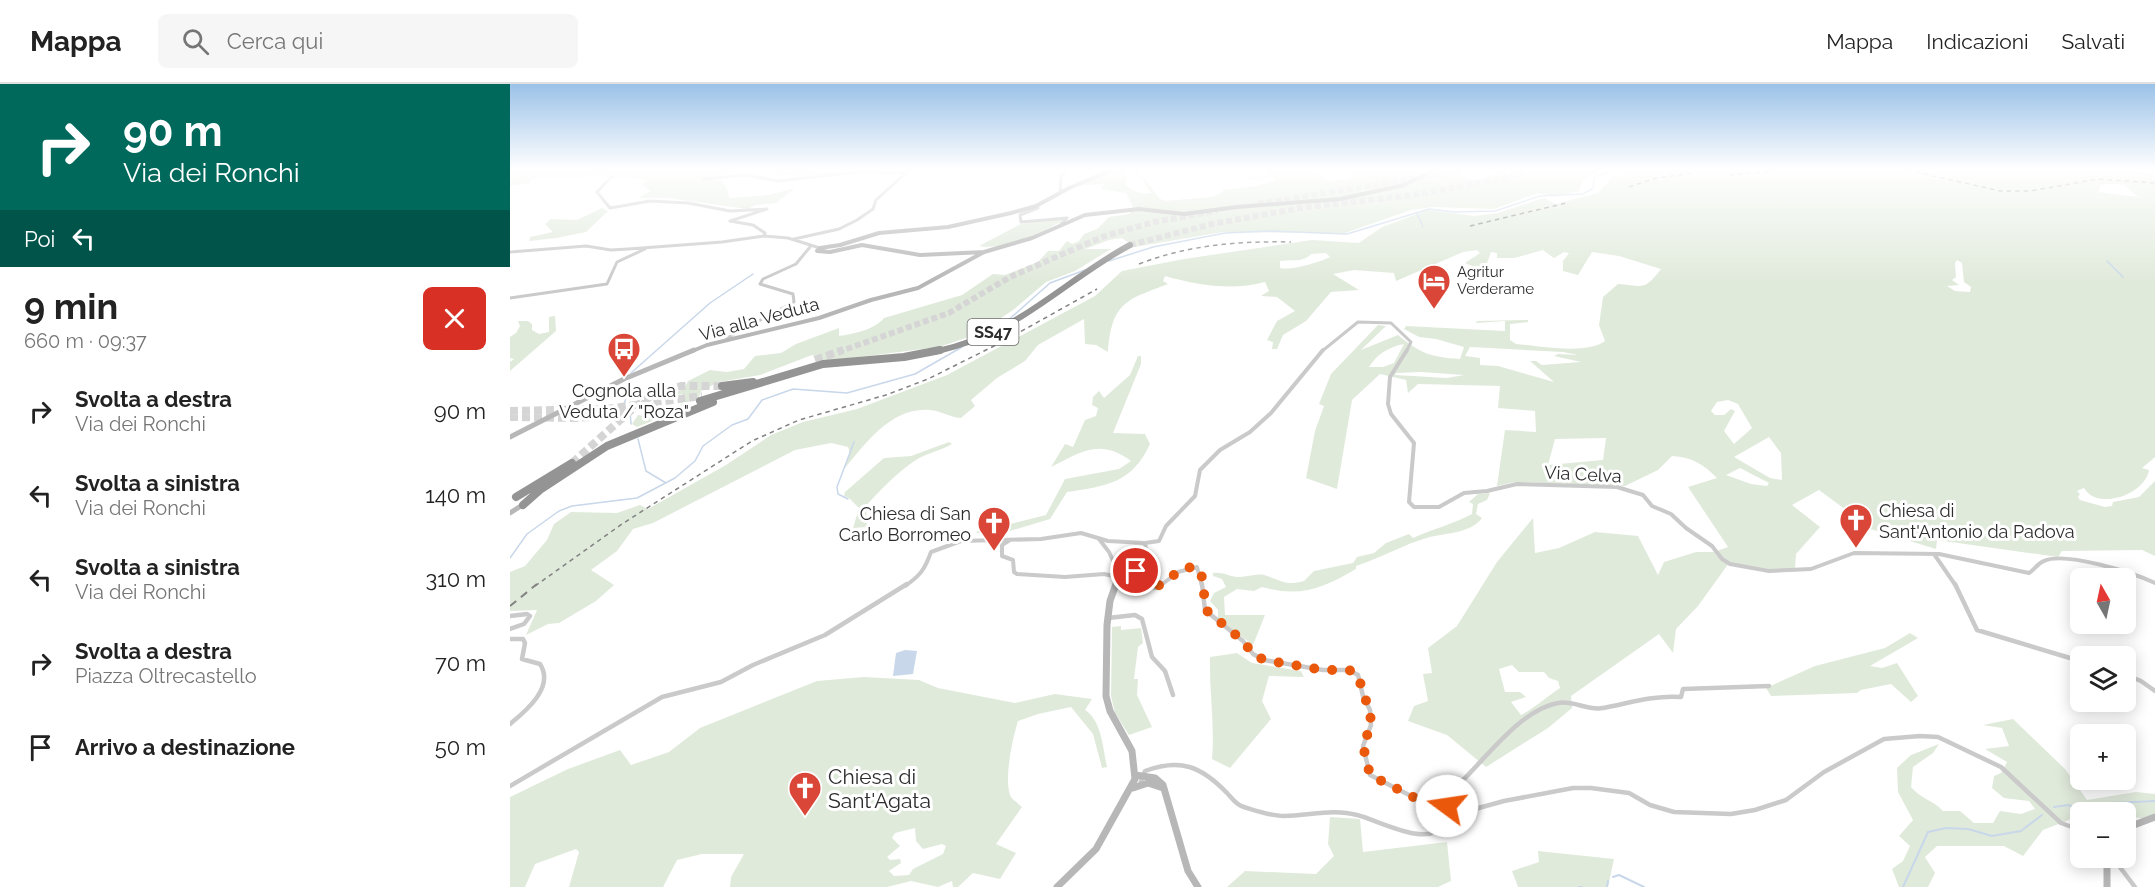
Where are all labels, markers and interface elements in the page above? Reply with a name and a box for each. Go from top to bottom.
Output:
search box [158,14,578,68]
text: Mappa [30,25,122,58]
icon: search [179,25,212,58]
text: Cerca qui [227,28,323,54]
text: Mappa [1826,29,1893,54]
text: Indicazioni [1926,29,2029,54]
text: Salvati [2062,29,2125,54]
text: 90 m [123,107,223,156]
icon: right [24,108,102,186]
text: Via dei Ronchi [123,157,300,188]
icon: left [67,222,100,255]
text: Poi [24,226,55,252]
hotel icon: Agritur Verderame [1416,263,1452,310]
place label: Agritur Verderame [1457,263,1534,298]
text: 9 min [24,285,118,327]
button: close [423,287,486,350]
street label: Via alla Veduta [697,293,821,345]
road number: SS47 [968,319,1018,345]
text: 660 m · 09:37 [24,329,147,353]
bus stop icon: Cognola alla Veduta / "Roza" [606,331,642,378]
place label: Cognola alla Veduta / "Roza" [559,380,689,422]
text: Svolta a destra [75,386,232,412]
icon: right [24,395,57,428]
text: 90 m [434,398,486,424]
text: Via dei Ronchi [75,412,206,436]
street label: Via Celva [1544,461,1622,487]
text: Svolta a sinistra [75,470,240,496]
icon: left [24,479,57,512]
text: 140 m [425,482,486,508]
text: Via dei Ronchi [75,496,206,520]
place label: Chiesa di Sant'Antonio da Padova [1879,500,2075,542]
church icon: Chiesa di Sant'Antonio da Padova [1838,502,1874,549]
place label: Chiesa di San Carlo Borromeo [839,503,971,545]
church icon: Chiesa di San Carlo Borromeo [976,505,1012,552]
pin [1110,545,1161,596]
text: Svolta a sinistra [75,554,240,580]
icon: arrive [1119,554,1152,587]
icon: left [24,563,57,596]
text: 310 m [426,566,486,592]
north arrow [2070,568,2136,634]
map controls [2070,568,2136,868]
text: Via dei Ronchi [75,580,206,604]
text: Svolta a destra [75,638,232,664]
button: layers [2070,646,2136,712]
icon: right [24,647,57,680]
text: 70 m [435,650,486,676]
text: Piazza Oltrecastello [75,664,257,688]
button: + [2070,724,2136,790]
icon: arrive [24,731,57,764]
text: Arrivo a destinazione [75,734,295,760]
text: 50 m [435,734,486,760]
place label: Chiesa di Sant'Agata [828,764,931,813]
church icon: Chiesa di Sant'Agata [787,770,823,817]
position arrow [1415,774,1479,838]
button: − [2070,802,2136,868]

